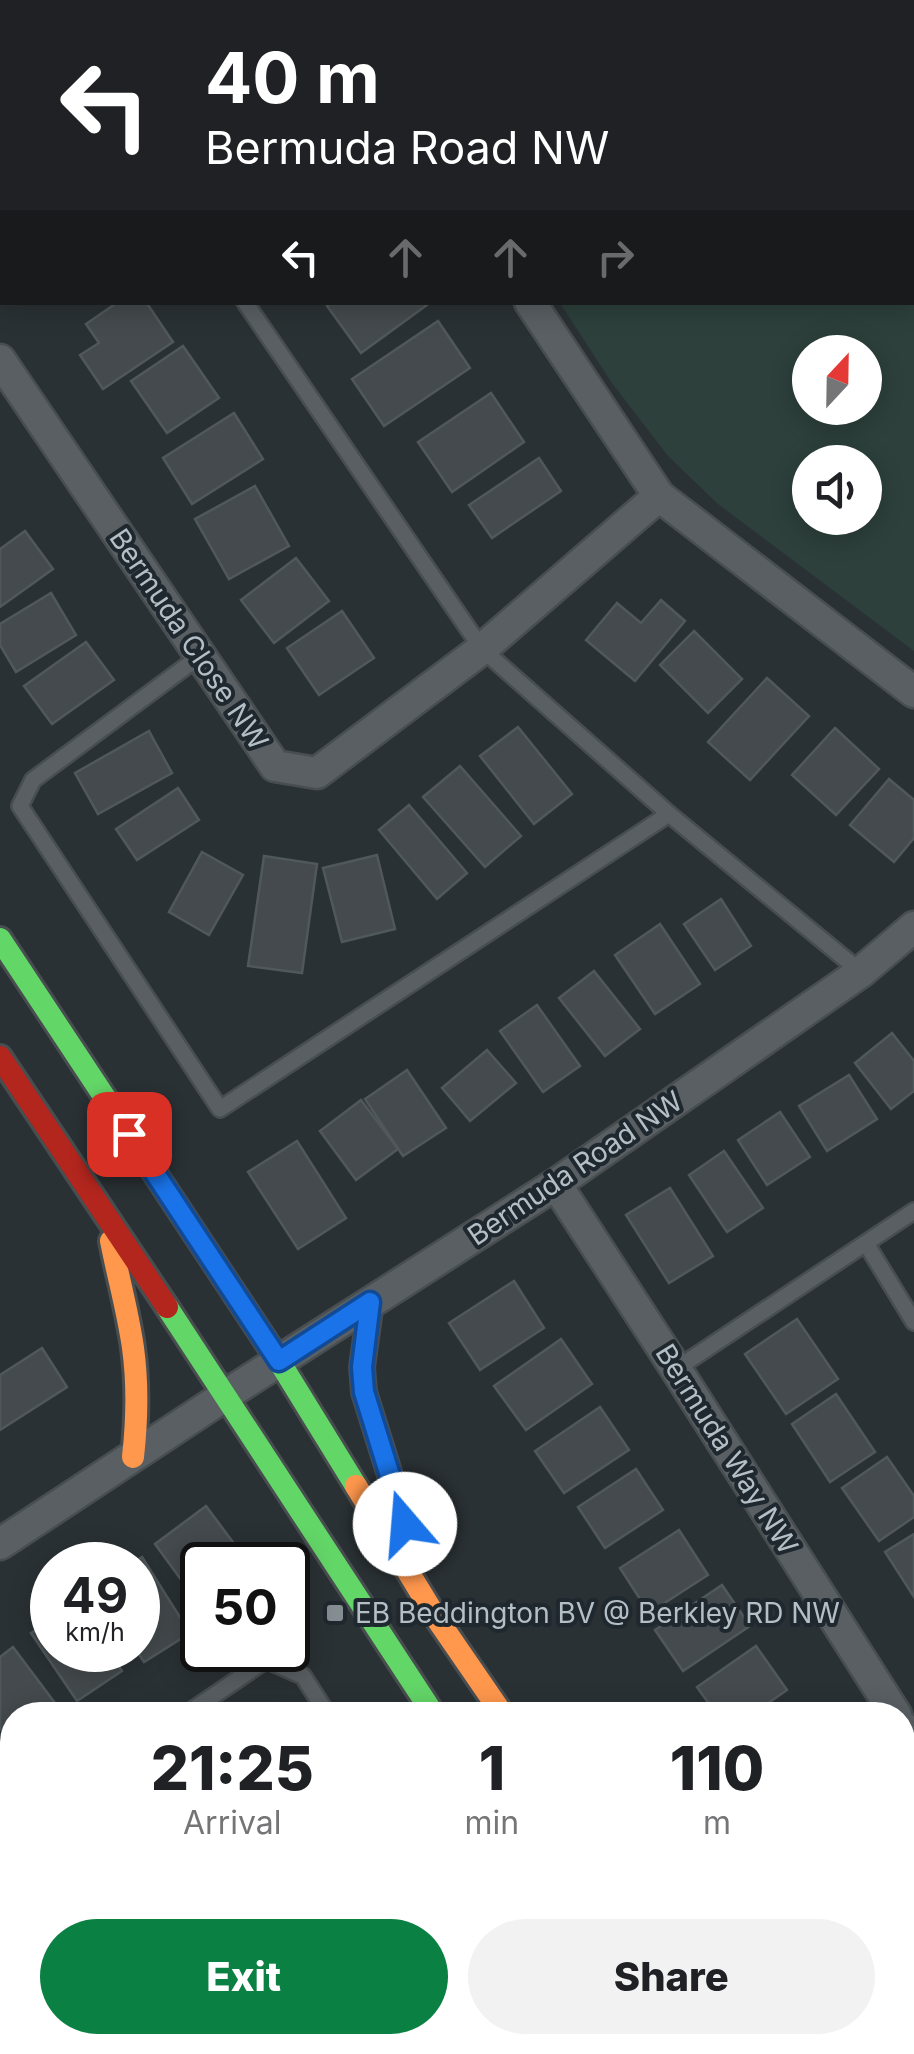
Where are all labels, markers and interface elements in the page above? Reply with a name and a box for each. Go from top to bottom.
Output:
text: 40 m [205,35,380,120]
icon: left [40,40,170,170]
text: Bermuda Road NW [205,120,609,175]
icon: left [273,230,328,285]
icon: ahead [378,230,433,285]
icon: ahead [483,230,538,285]
icon: right [588,230,643,285]
north arrow [792,335,882,425]
map controls [792,335,882,535]
button: sound [792,445,882,535]
street label: Bermuda Close NW [102,522,276,756]
street label: Bermuda Road NW [461,1084,689,1252]
pin [87,1092,172,1177]
icon: arrive [102,1107,157,1162]
street label: Bermuda Way NW [649,1338,805,1560]
position arrow [353,1472,457,1576]
speed limit sign: 50 [180,1542,310,1672]
text: 49 [62,1565,128,1625]
place label: EB Beddington BV @ Berkley RD NW [355,1596,840,1630]
marker: EB Beddington BV @ Berkley RD NW [324,1602,346,1624]
text: km/h [65,1617,125,1647]
text: 21:25 [151,1732,314,1804]
text: 1 [479,1732,505,1804]
text: 110 [670,1732,764,1804]
text: Arrival [183,1803,282,1842]
text: min [465,1803,519,1842]
text: m [703,1803,731,1842]
button: Exit [40,1919,448,2034]
button: Share [468,1919,875,2034]

